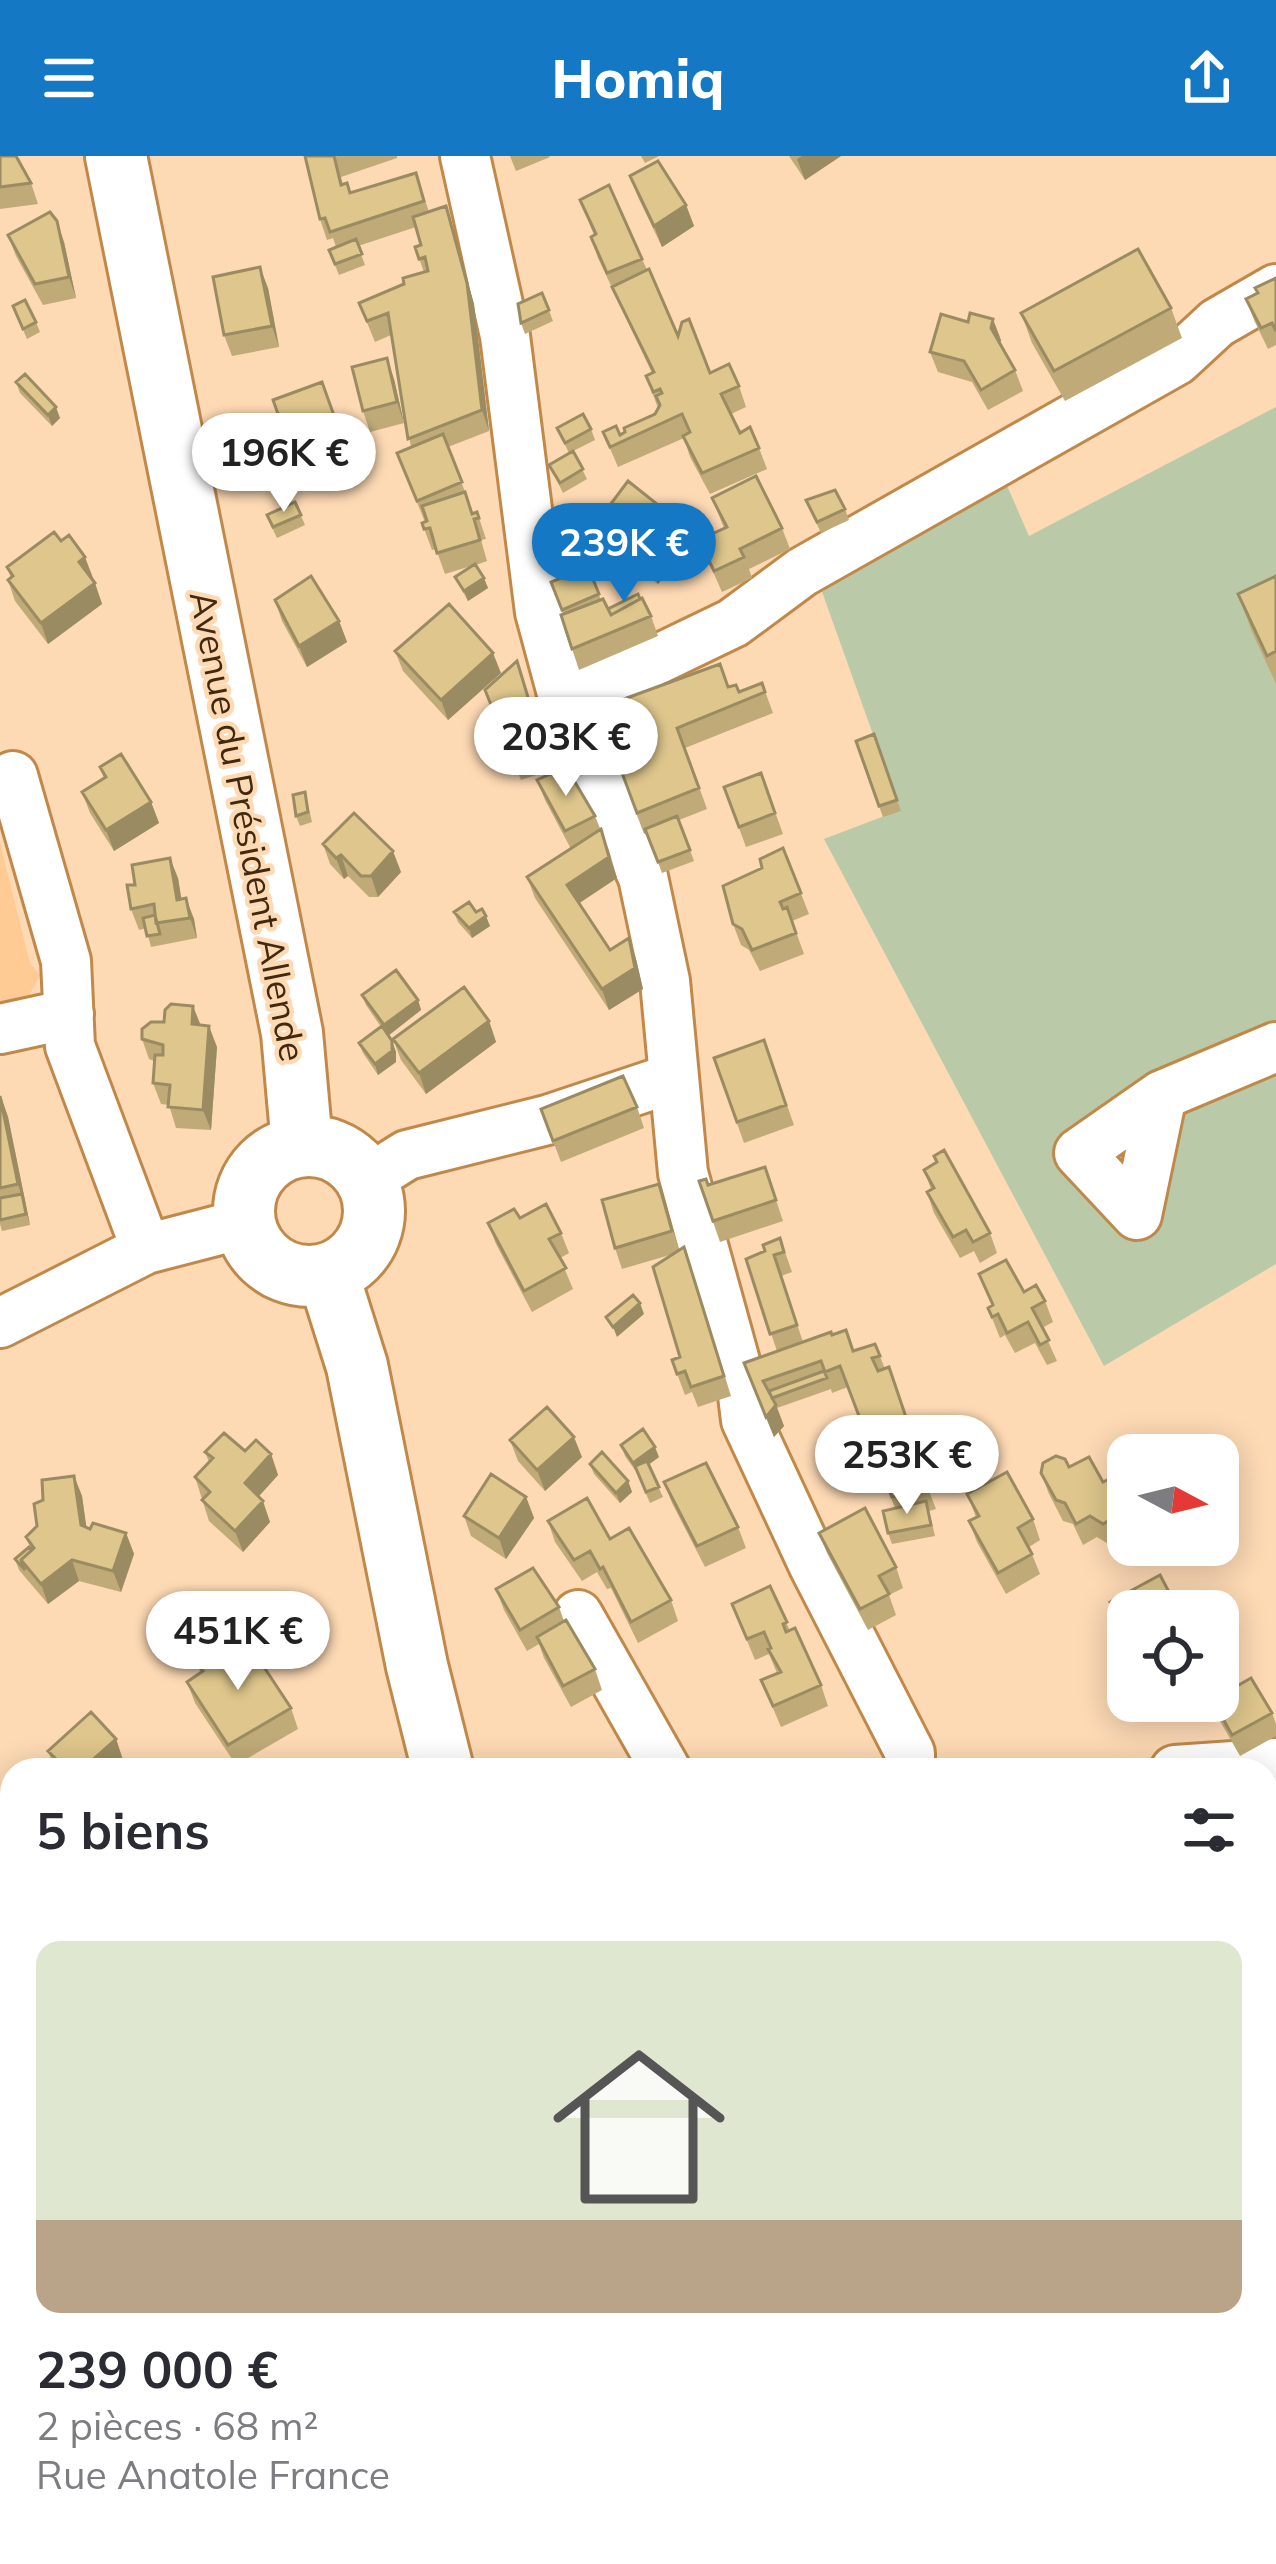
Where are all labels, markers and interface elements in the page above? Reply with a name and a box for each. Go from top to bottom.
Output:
text: Homiq [552,44,724,112]
icon: menu [36,45,102,111]
icon: share [1174,45,1240,111]
pin: 196K € [186,413,382,515]
text: 196K € [219,427,349,476]
pin: 239K € [526,503,722,605]
text: 239K € [559,517,689,566]
street label: Avenue du Président Allende [181,587,316,1065]
pin: 203K € [468,697,664,799]
text: 203K € [501,711,631,760]
pin: 253K € [809,1415,1005,1517]
text: 253K € [842,1429,972,1478]
north arrow [1107,1434,1239,1566]
map controls [1107,1434,1239,1722]
button: locate [1107,1590,1239,1722]
pin: 451K € [140,1591,336,1693]
text: 451K € [173,1605,303,1654]
icon: filters [1176,1797,1242,1863]
text: 5 biens [36,1798,210,1862]
icon: home [531,2019,747,2235]
text: 239 000 € [36,2337,278,2401]
text: 2 pièces · 68 m² [36,2401,318,2450]
text: Rue Anatole France [36,2450,390,2499]

